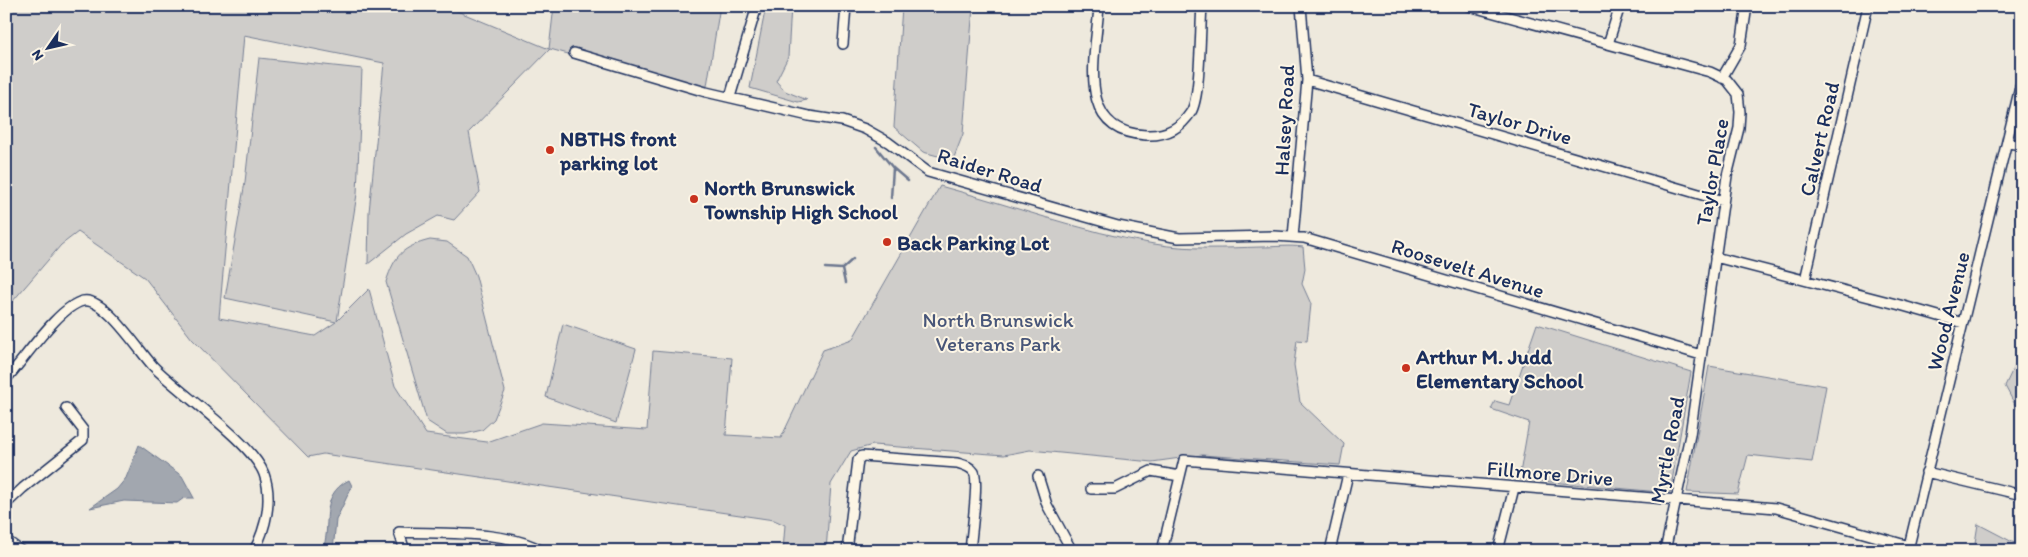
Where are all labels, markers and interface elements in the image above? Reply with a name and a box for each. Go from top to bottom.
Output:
north arrow [22,22,72,72]
text: N [28,46,47,64]
street label: Halsey Road [1269,63,1299,176]
street label: Calvert Road [1794,79,1844,199]
street label: Taylor Drive [1465,96,1575,150]
street label: Taylor Place [1690,116,1734,228]
place label: NBTHS front parking lot [559,126,677,176]
street label: Raider Road [934,142,1046,198]
marker: NBTHS front parking lot [544,144,556,156]
place label: North Brunswick Township High School [703,175,899,225]
marker: North Brunswick Township High School [688,193,700,205]
place label: Back Parking Lot [897,230,1050,256]
street label: Roosevelt Avenue [1389,233,1547,303]
marker: Back Parking Lot [881,236,893,248]
street label: Wood Avenue [1921,249,1975,373]
park label: North Brunswick Veterans Park [923,307,1074,356]
place label: Arthur M. Judd Elementary School [1415,344,1585,394]
marker: Arthur M. Judd Elementary School [1400,362,1412,374]
street label: Myrtle Road [1644,394,1690,506]
street label: Fillmore Drive [1486,455,1614,491]

